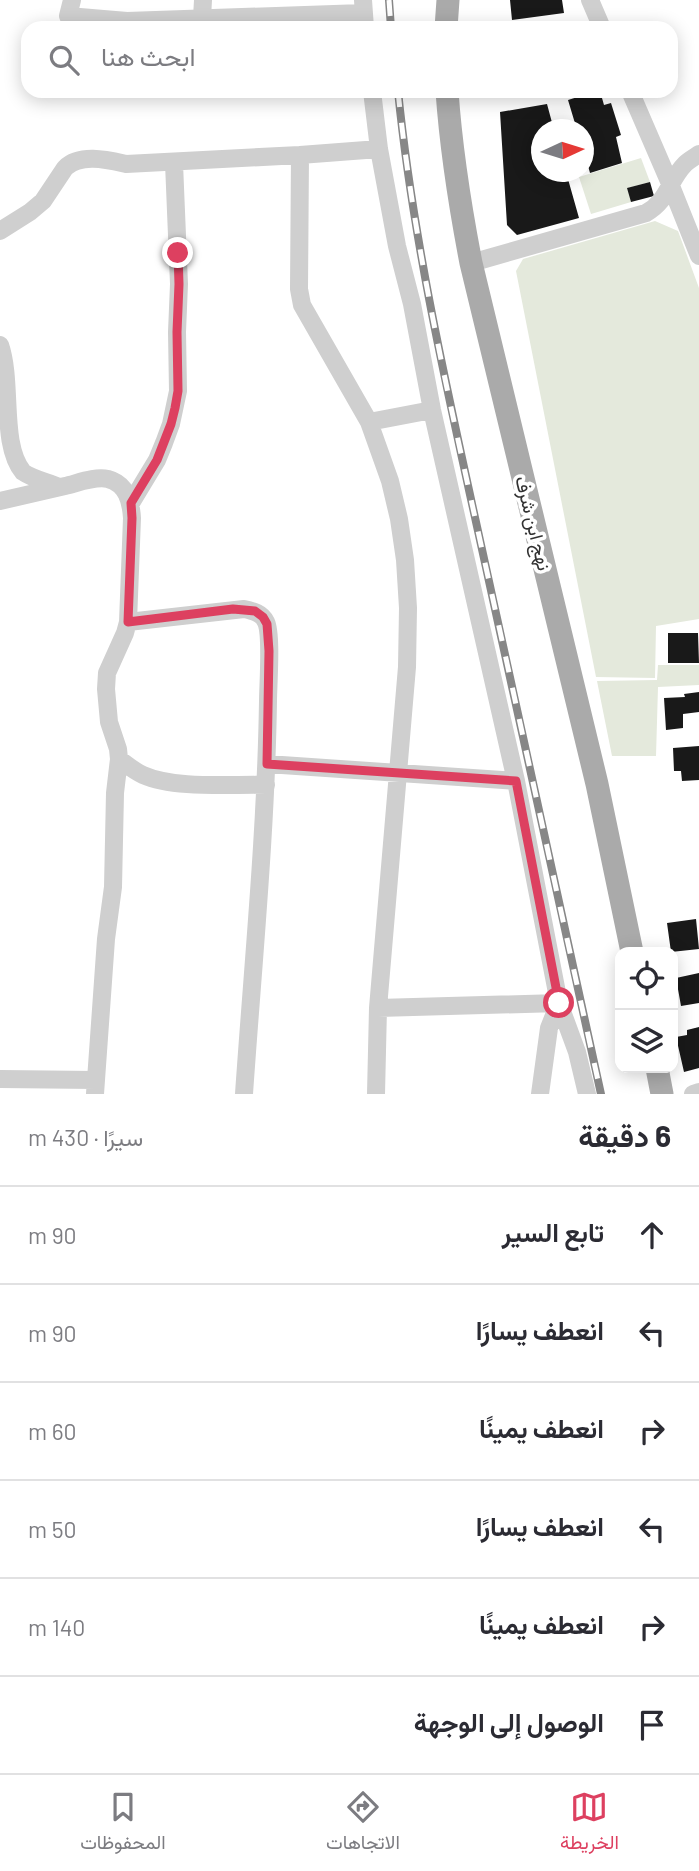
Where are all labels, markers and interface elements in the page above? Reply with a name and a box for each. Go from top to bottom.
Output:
search box [21,21,678,98]
text: ابحث هنا [101,40,195,71]
icon: search [45,41,83,79]
north arrow [531,119,594,182]
route end [162,237,193,268]
street label: نهج ابن شرف [508,473,557,573]
map controls [615,947,678,1073]
button: locate [615,947,678,1010]
route start [543,987,574,1018]
button: layers [615,1010,678,1073]
text: 6 دقيقة [578,1117,671,1153]
text: سيرًا · 430 m [28,1123,143,1151]
text: تابع السير [502,1216,604,1247]
icon: ahead [633,1216,671,1254]
text: 90 m [28,1221,77,1249]
text: انعطف يسارًا [476,1314,604,1345]
icon: left [633,1314,671,1352]
text: 90 m [28,1319,77,1347]
text: انعطف يمينًا [479,1412,604,1443]
icon: right [633,1412,671,1450]
text: 60 m [28,1417,76,1445]
text: انعطف يسارًا [476,1510,604,1541]
icon: left [633,1510,671,1548]
text: 50 m [28,1515,76,1543]
text: انعطف يمينًا [479,1608,604,1639]
icon: right [633,1608,671,1646]
text: 140 m [28,1613,85,1641]
text: الوصول إلى الوجهة [414,1706,604,1737]
icon: arrive [633,1706,671,1744]
tab: المحفوظات [80,1788,166,1859]
tab: الاتجاهات [326,1788,400,1859]
tab: الخريطة [560,1788,619,1859]

